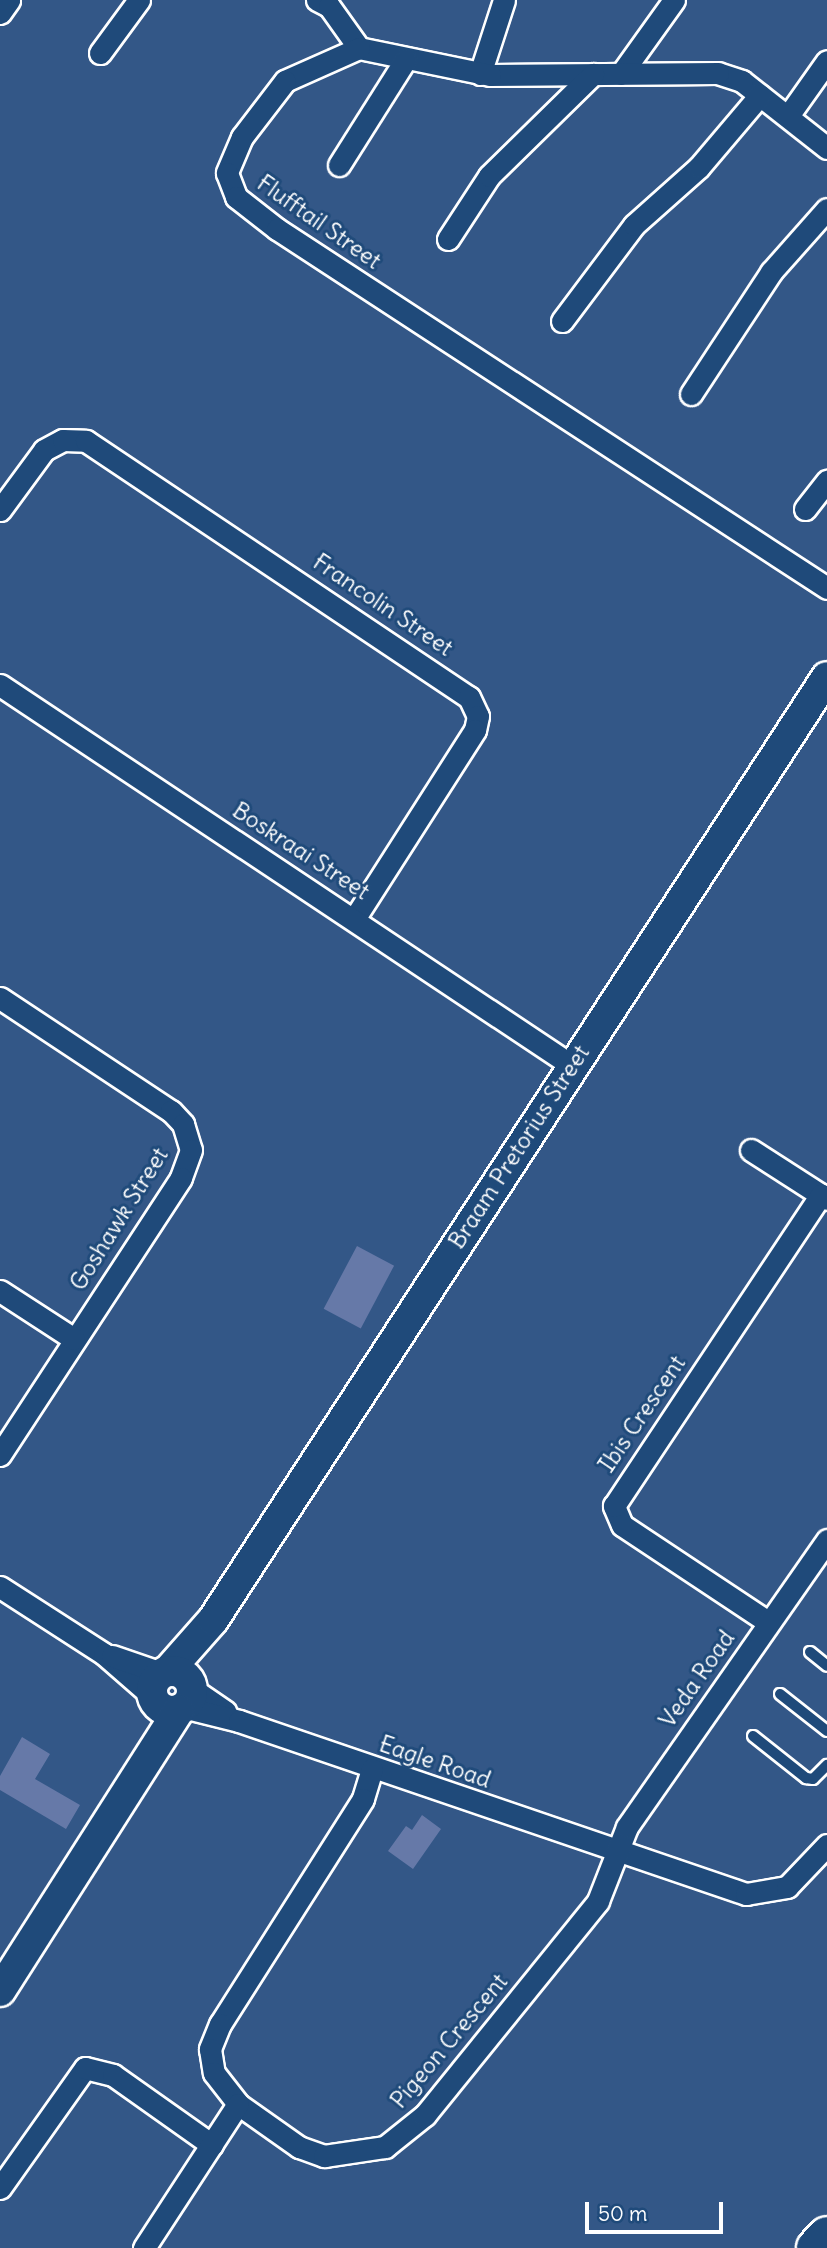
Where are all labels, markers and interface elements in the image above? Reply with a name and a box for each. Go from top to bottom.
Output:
street label: Flufftail Street [252,169,386,275]
street label: Francolin Street [308,548,458,662]
street label: Boskraai Street [227,797,375,905]
street label: Braam Pretorius Street [443,1040,595,1254]
street label: Goshawk Street [64,1143,174,1295]
street label: Ibis Crescent [593,1350,691,1478]
street label: Veda Road [654,1625,740,1733]
street label: Eagle Road [376,1730,494,1794]
street label: Pigeon Crescent [385,1968,513,2114]
scale bar [589,2188,727,2232]
text: 50 m [598,2200,647,2227]

